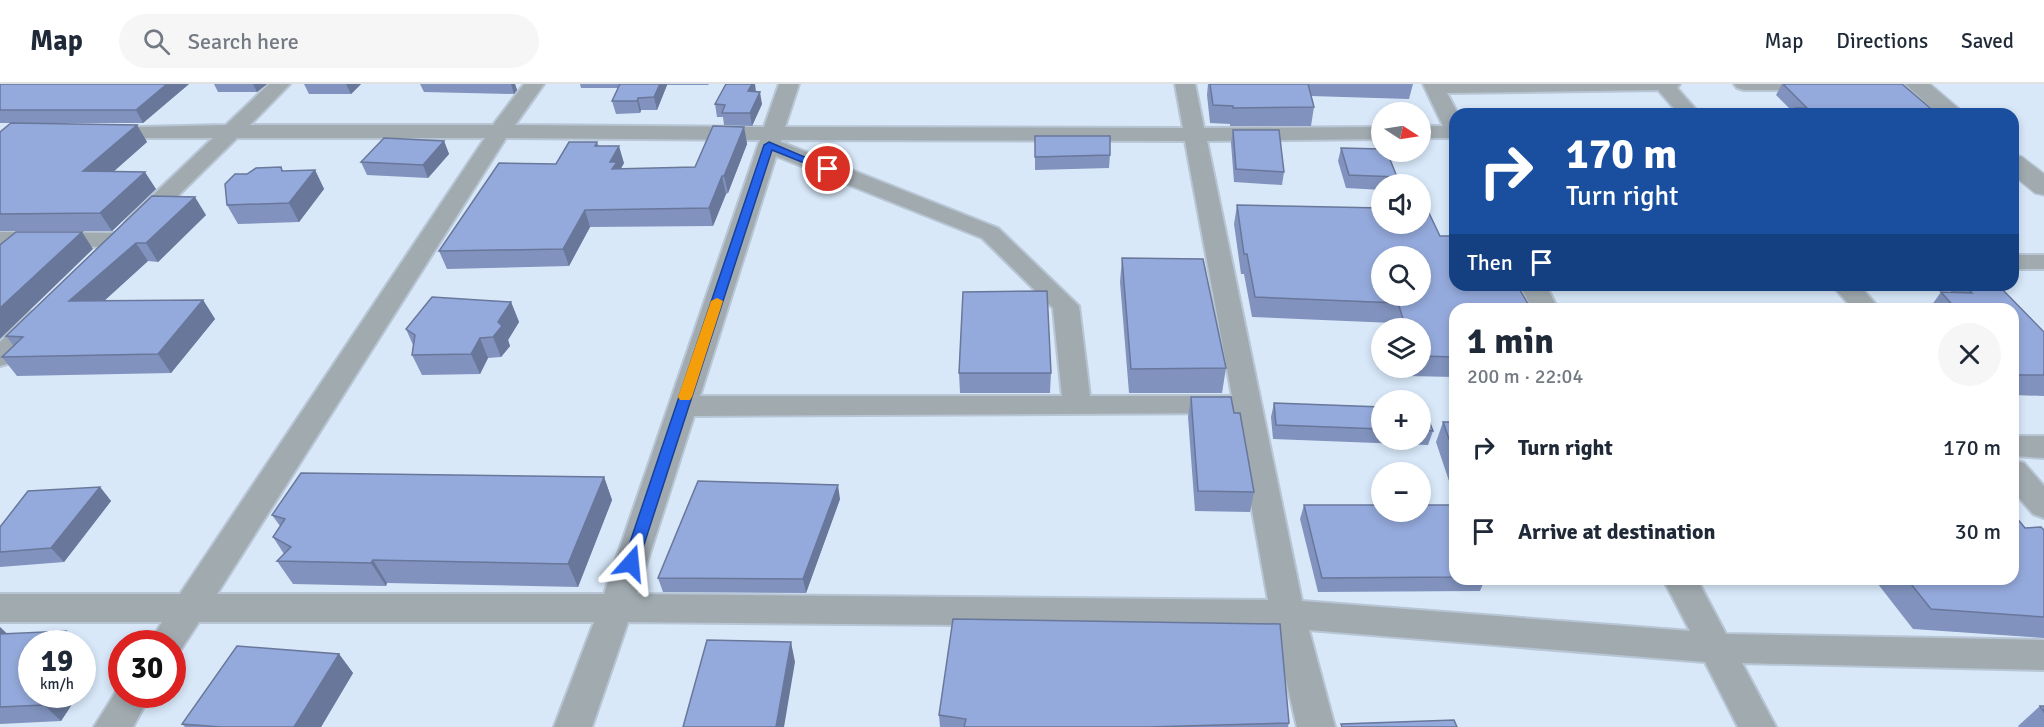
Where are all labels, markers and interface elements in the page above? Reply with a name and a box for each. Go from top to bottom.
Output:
search box [119,14,539,68]
text: Map [30,24,83,58]
icon: search [140,25,173,58]
text: Search here [188,28,299,55]
text: Map [1765,28,1803,54]
text: Directions [1836,28,1928,54]
text: Saved [1961,28,2014,54]
north arrow [1371,102,1431,162]
map controls [1371,102,1431,522]
text: 170 m [1566,129,1677,180]
icon: right [1467,132,1545,210]
pin [802,143,853,194]
icon: arrive [811,152,844,185]
button: sound [1371,174,1431,234]
text: Turn right [1566,180,1679,213]
button: search [1371,246,1431,306]
icon: arrive [1525,246,1558,279]
text: Then [1467,249,1513,276]
button: layers [1371,318,1431,378]
text: 1 min [1467,319,1554,364]
button: close [1938,323,2001,386]
text: 200 m · 22:04 [1467,364,1583,389]
button: + [1371,390,1431,450]
icon: right [1467,431,1500,464]
text: Turn right [1518,434,1613,461]
text: 170 m [1943,434,2001,461]
button: − [1371,462,1431,522]
icon: arrive [1467,515,1500,548]
text: Arrive at destination [1518,518,1715,545]
text: 30 m [1955,518,2001,545]
position arrow [599,531,663,595]
speed limit sign: 30 [108,630,186,708]
text: 19 [41,643,73,680]
text: km/h [40,675,74,693]

